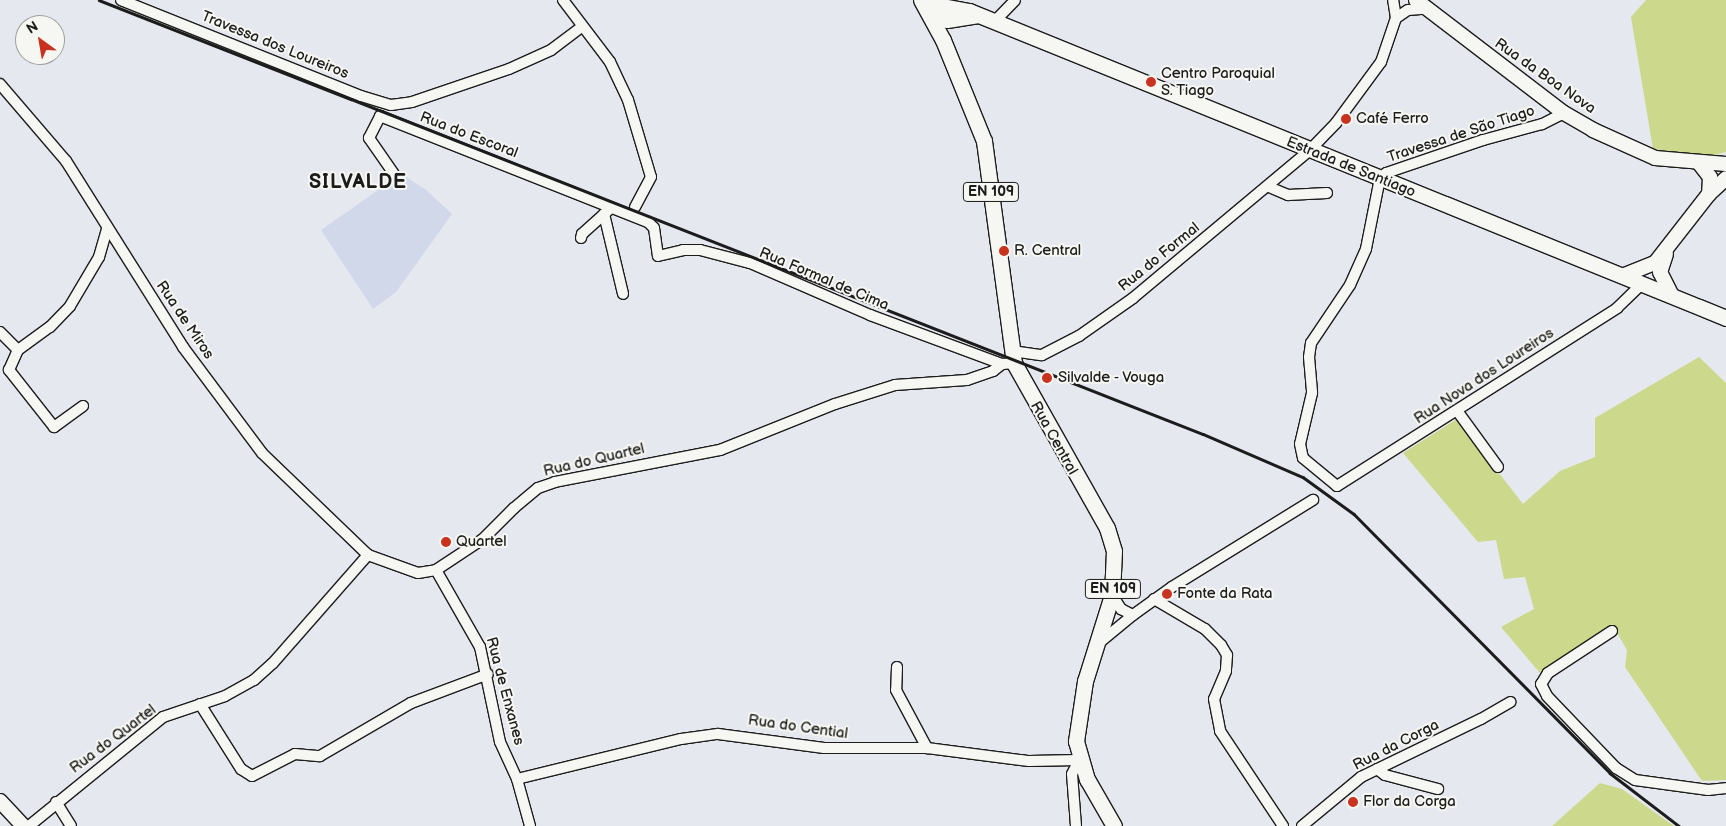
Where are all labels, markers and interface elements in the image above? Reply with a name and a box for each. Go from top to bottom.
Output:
street label: Travessa dos Loureiros [199,7,351,83]
north arrow [15,15,65,65]
text: N [23,18,41,38]
street label: Rua da Boa Nova [1491,34,1599,118]
place label: Centro Paroquial S. Tiago [1161,64,1275,99]
marker: Centro Paroquial S. Tiago [1145,76,1157,88]
street label: Travessa de São Tiago [1385,102,1537,166]
street label: Rua do Escoral [417,108,521,162]
place label: Café Ferro [1356,110,1429,128]
marker: Café Ferro [1340,113,1352,125]
street label: Estrada de Santiago [1284,133,1418,201]
district label: SILVALDE [308,170,408,194]
road number: EN 109 [962,180,1020,203]
street label: Rua do Formal [1115,219,1203,295]
place label: R. Central [1014,242,1081,260]
street label: Rua Formal de Cima [757,244,891,314]
marker: R. Central [998,245,1010,257]
street label: Rua de Miros [152,277,218,363]
street label: Rua Nova dos Loureiros [1411,324,1557,428]
place label: Silvalde - Vouga [1058,369,1166,387]
marker: Silvalde - Vouga [1040,371,1054,385]
street label: Rua Central [1026,398,1082,478]
street label: Rua do Quartel [542,440,646,480]
place label: Quartel [456,533,506,551]
marker: Quartel [440,536,452,548]
road number: EN 109 [1084,578,1142,600]
place label: Fonte da Rata [1177,585,1273,603]
marker: Fonte da Rata [1161,588,1173,600]
street label: Rua de Enxanes [482,635,528,747]
street label: Rua do Quartel [66,701,160,777]
street label: Rua do Cential [747,711,849,743]
street label: Rua da Corga [1350,716,1442,774]
place label: Flor da Corga [1363,793,1456,811]
marker: Flor da Corga [1347,796,1359,808]

